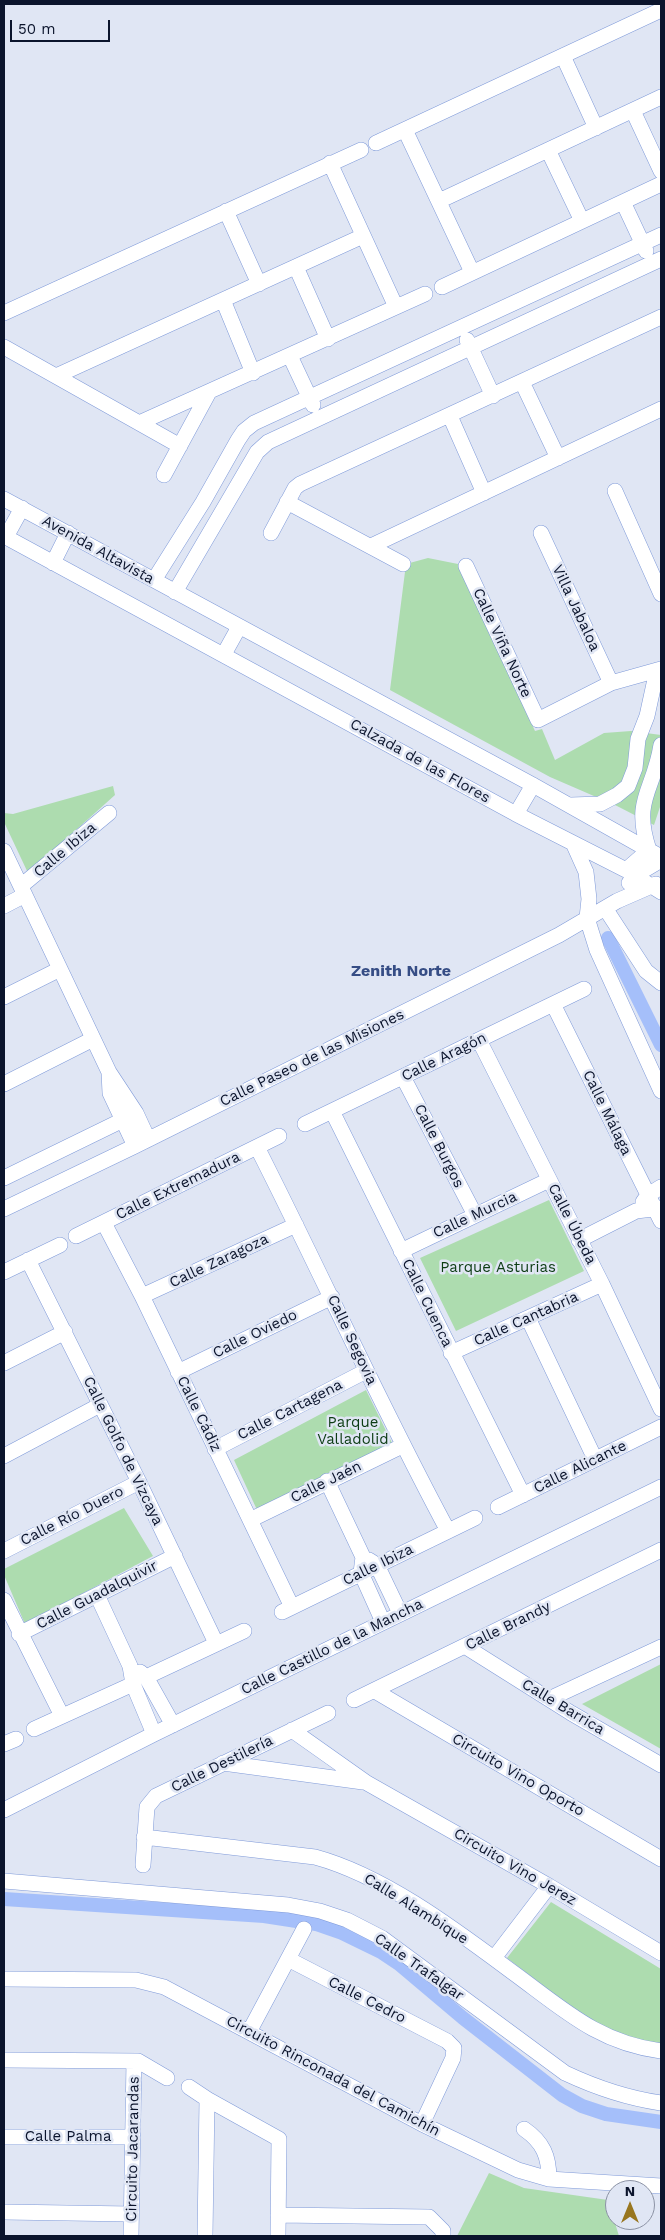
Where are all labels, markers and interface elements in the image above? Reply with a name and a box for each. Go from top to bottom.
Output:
scale bar [12,10,112,42]
text: 50 m [18,20,55,38]
street label: Avenida Altavista [39,512,157,588]
street label: Villa Jabaloa [548,562,604,654]
street label: Calle Viña Norte [469,585,535,701]
street label: Calzada de las Flores [347,715,493,807]
street label: Calle Ibiza [30,819,100,881]
district label: Zenith Norte [351,961,451,981]
street label: Calle Paseo de las Misiones [217,1005,407,1111]
street label: Calle Aragón [399,1029,489,1085]
street label: Calle Málaga [579,1067,635,1159]
street label: Calle Burgos [410,1101,468,1191]
street label: Calle Extremadura [113,1148,243,1224]
street label: Calle Úbeda [544,1181,600,1267]
street label: Calle Murcia [430,1188,520,1242]
street label: Calle Zaragoza [167,1230,271,1292]
street label: Calle Cuenca [398,1256,456,1350]
park label: Parque Asturias [440,1259,556,1277]
street label: Calle Cantabria [471,1288,581,1350]
street label: Calle Segovia [323,1292,381,1388]
street label: Calle Oviedo [210,1306,300,1362]
street label: Calle Cádiz [173,1373,225,1455]
street label: Calle Golfo de Vizcaya [79,1374,167,1528]
street label: Calle Cartagena [235,1376,345,1444]
park label: Parque Valladolid [317,1414,389,1449]
street label: Calle Alicante [531,1437,629,1497]
street label: Calle Jaén [288,1457,364,1507]
street label: Calle Río Duero [17,1482,127,1550]
street label: Calle Ibiza [340,1540,416,1590]
street label: Calle Guadalquivir [33,1557,161,1633]
street label: Calle Castillo de la Mancha [238,1595,426,1699]
street label: Calle Brandy [463,1598,553,1654]
street label: Calle Barrica [518,1675,608,1739]
street label: Circuito Vino Oporto [449,1730,587,1820]
street label: Calle Destilería [168,1732,276,1796]
street label: Circuito Vino Jerez [450,1824,580,1910]
street label: Calle Alambique [360,1870,472,1948]
street label: Calle Trafalgar [371,1929,467,2005]
street label: Calle Cedro [325,1973,409,2027]
street label: Circuito Rinconada del Camichín [223,2012,443,2140]
street label: Circuito Jacarandas [123,2076,143,2222]
street label: Calle Palma [25,2128,111,2146]
north arrow [605,2180,655,2230]
text: N [625,2183,635,2199]

